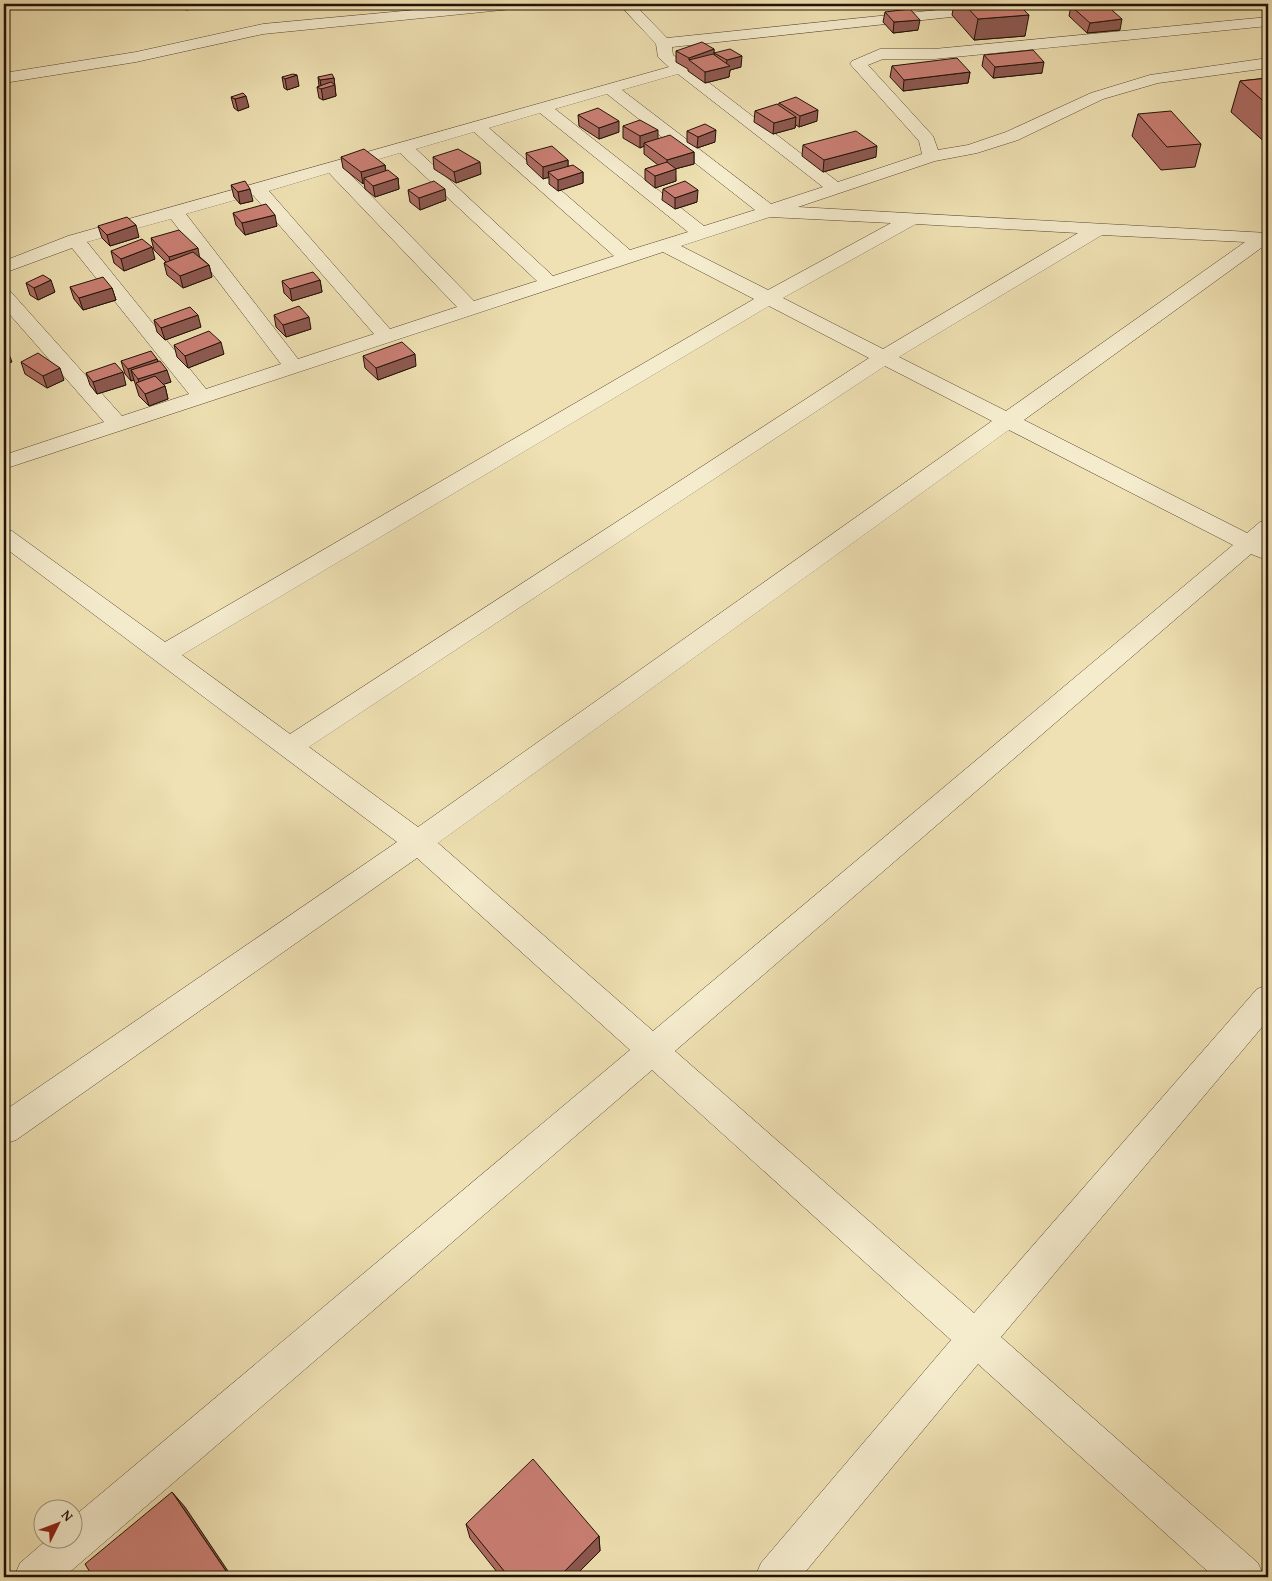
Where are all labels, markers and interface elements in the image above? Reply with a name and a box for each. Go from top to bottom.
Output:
north arrow [32,1498,82,1548]
text: N [57,1505,79,1526]

